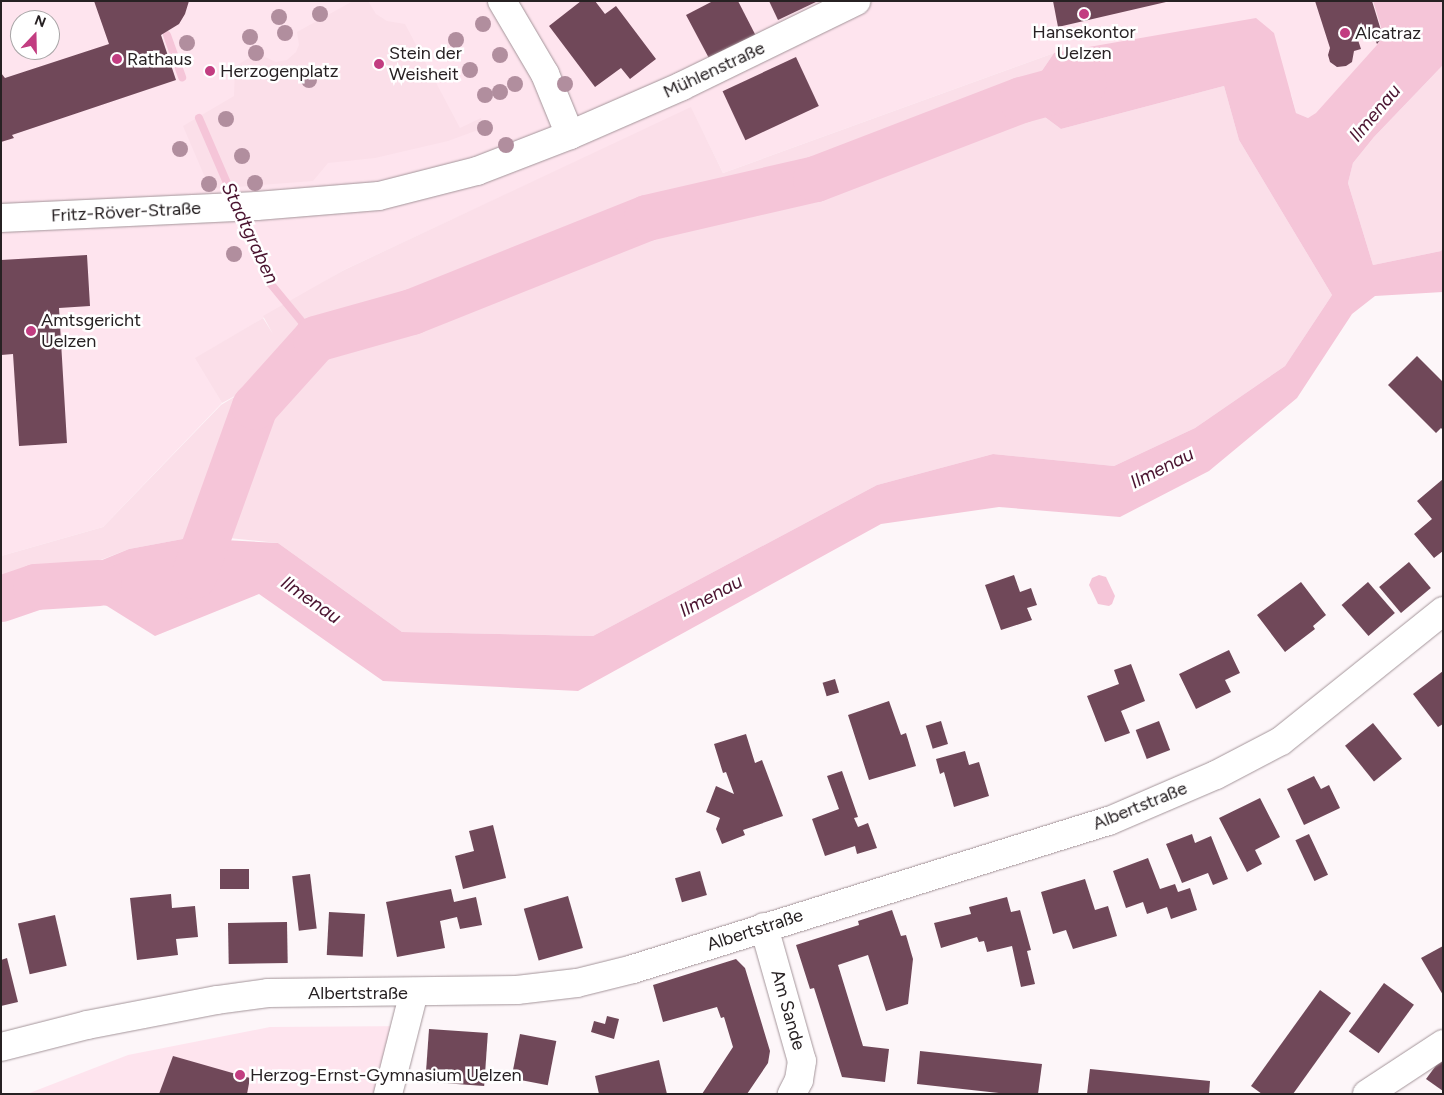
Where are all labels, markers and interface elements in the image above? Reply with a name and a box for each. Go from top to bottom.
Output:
marker: Hansekontor Uelzen [1078,8,1090,20]
north arrow [10,10,60,60]
text: N [32,12,48,31]
place label: Hansekontor Uelzen [1032,22,1136,64]
place label: Alcatraz [1355,22,1421,44]
marker: Alcatraz [1339,27,1351,39]
street label: Mühlenstraße [660,37,768,103]
place label: Stein der Weisheit [389,43,462,86]
place label: Rathaus [127,48,192,70]
marker: Rathaus [111,53,123,65]
marker: Stein der Weisheit [373,58,385,70]
place label: Herzogenplatz [220,60,339,82]
marker: Herzogenplatz [204,65,216,77]
water label: Ilmenau [1344,80,1406,146]
water label: Stadtgraben [217,179,283,287]
street label: Fritz-Röver-Straße [50,197,202,227]
place label: Amtsgericht Uelzen [41,310,141,352]
marker: Amtsgericht Uelzen [25,325,37,337]
water label: Ilmenau [1126,442,1198,494]
water label: Ilmenau [676,570,746,622]
water label: Ilmenau [277,571,345,629]
street label: Albertstraße [1090,777,1190,835]
street label: Albertstraße [704,904,806,956]
street label: Am Sande [766,967,810,1053]
street label: Albertstraße [308,982,408,1004]
place label: Herzog-Ernst-Gymnasium Uelzen [250,1064,522,1086]
marker: Herzog-Ernst-Gymnasium Uelzen [234,1069,246,1081]

